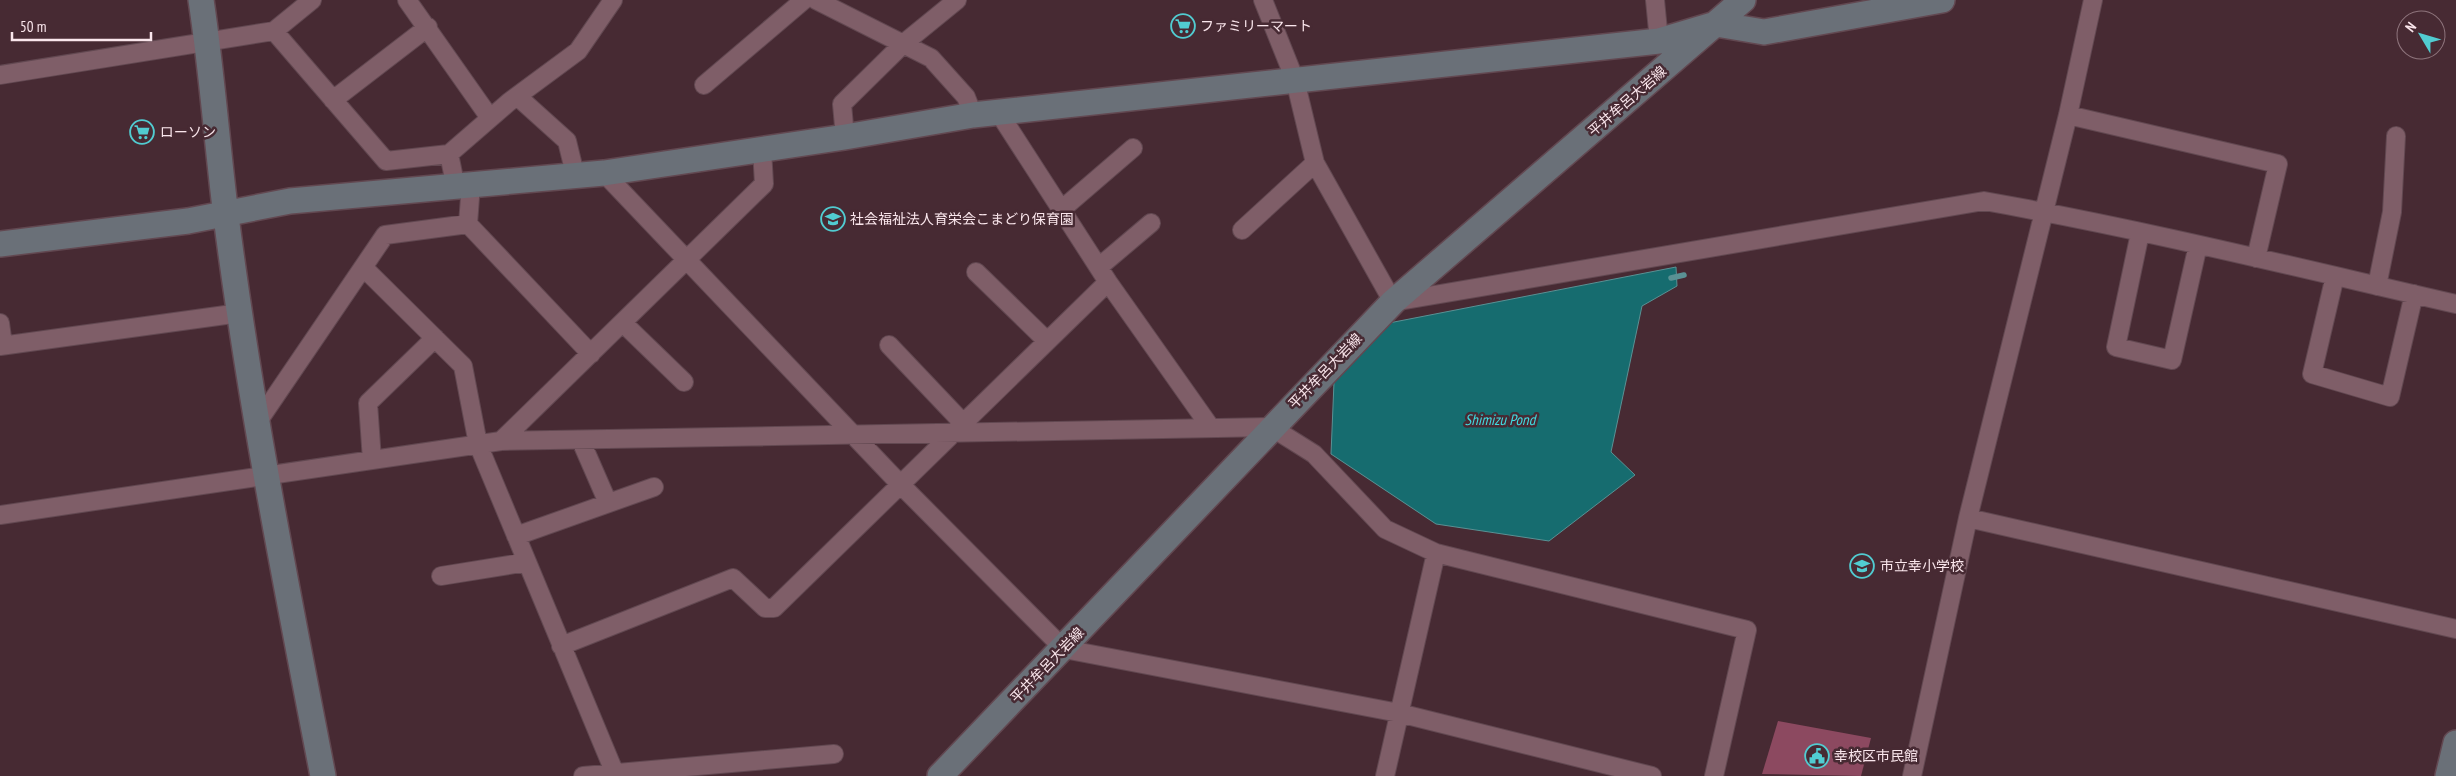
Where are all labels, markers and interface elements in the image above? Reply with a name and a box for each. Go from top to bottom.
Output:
scale bar [12,10,151,42]
north arrow [2396,10,2446,60]
supermarket icon: ファミリーマート [1170,13,1196,39]
text: 50 m [20,17,46,36]
place label: ファミリーマート [1200,17,1312,35]
text: N [2401,18,2420,36]
street label: 平井牟呂大岩線 [1584,62,1670,140]
supermarket icon: ローソン [129,119,155,145]
place label: ローソン [160,123,216,141]
school or university icon: 社会福祉法人育栄会こまどり保育園 [820,206,846,232]
place label: 社会福祉法人育栄会こまどり保育園 [850,210,1074,228]
street label: 平井牟呂大岩線 [1284,330,1366,412]
water label: Shimizu Pond [1465,410,1538,429]
school or university icon: 市立幸小学校 [1849,553,1875,579]
place label: 市立幸小学校 [1880,557,1964,575]
street label: 平井牟呂大岩線 [1006,624,1088,706]
public building icon: 幸校区市民館 [1804,743,1830,769]
place label: 幸校区市民館 [1834,747,1918,765]

